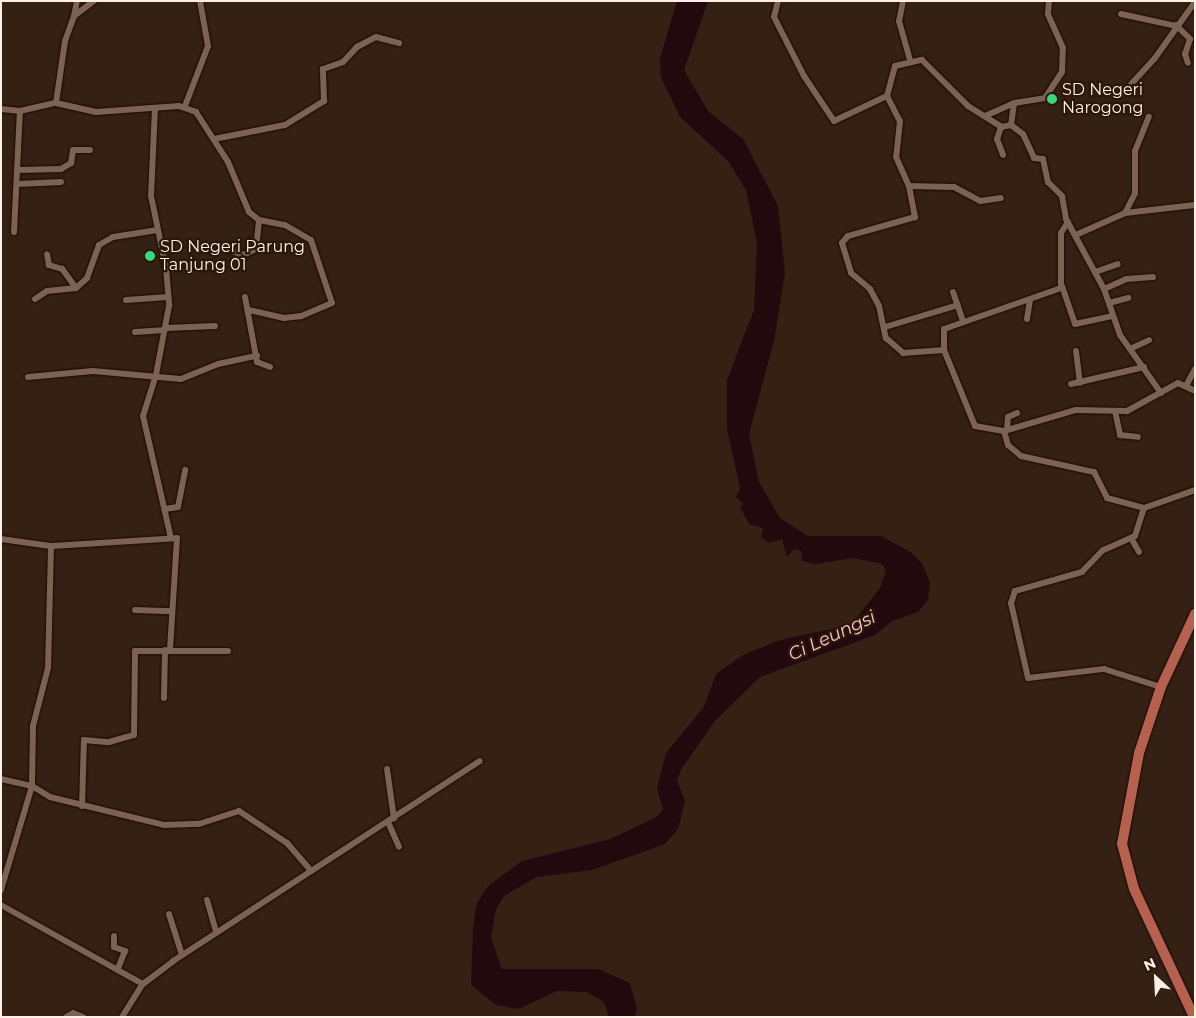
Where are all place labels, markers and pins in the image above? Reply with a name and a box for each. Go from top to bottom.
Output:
place label: SD Negeri Narogong [1062,80,1143,118]
marker: SD Negeri Narogong [1046,93,1058,105]
place label: SD Negeri Parung Tanjung 01 [160,237,305,275]
marker: SD Negeri Parung Tanjung 01 [144,250,156,262]

